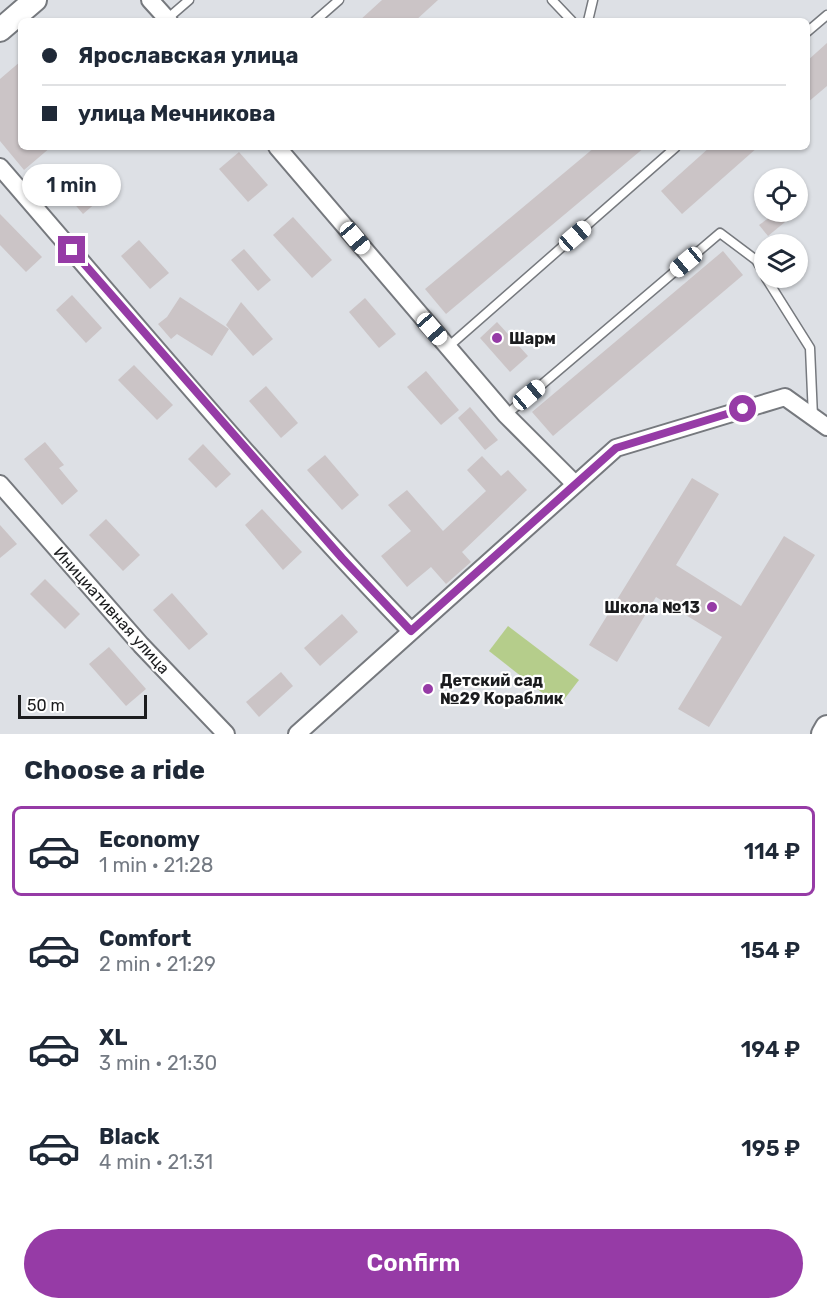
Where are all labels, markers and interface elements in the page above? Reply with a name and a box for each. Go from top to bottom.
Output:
text: Ярославская улица [78,42,299,69]
text: улица Мечникова [78,100,275,127]
callout: 1 min [22,163,122,205]
map controls [754,168,808,288]
button: locate [754,168,808,222]
text: 1 min [46,173,97,197]
car [556,217,594,255]
car [337,218,373,258]
button: layers [754,234,808,288]
route end [58,236,85,263]
car [666,244,706,280]
car [413,310,451,348]
place label: Шарм [509,329,556,348]
marker: Шарм [490,331,504,345]
car [509,377,549,413]
route start [729,395,756,422]
street label: Инициативная улица [50,543,174,678]
place label: Школа №13 [604,598,700,617]
marker: Школа №13 [705,600,719,614]
place label: Детский сад №29 Кораблик [440,671,564,708]
marker: Детский сад №29 Кораблик [421,682,435,696]
scale bar [18,692,147,720]
text: 50 m [27,696,65,715]
text: Choose a ride [24,754,205,786]
icon: car [27,824,81,878]
text: Economy [99,826,200,853]
text: 114 ₽ [744,838,800,865]
text: 1 min · 21:28 [99,853,213,877]
icon: car [27,923,81,977]
text: Comfort [99,925,191,952]
text: 154 ₽ [740,937,800,964]
text: 2 min · 21:29 [99,952,216,976]
icon: car [27,1022,81,1076]
text: XL [99,1024,127,1051]
text: 194 ₽ [741,1036,800,1063]
text: 3 min · 21:30 [99,1051,217,1075]
icon: car [27,1121,81,1175]
text: Black [99,1123,160,1150]
text: 195 ₽ [741,1135,800,1162]
text: 4 min · 21:31 [99,1150,213,1174]
button: Confirm [24,1229,803,1298]

